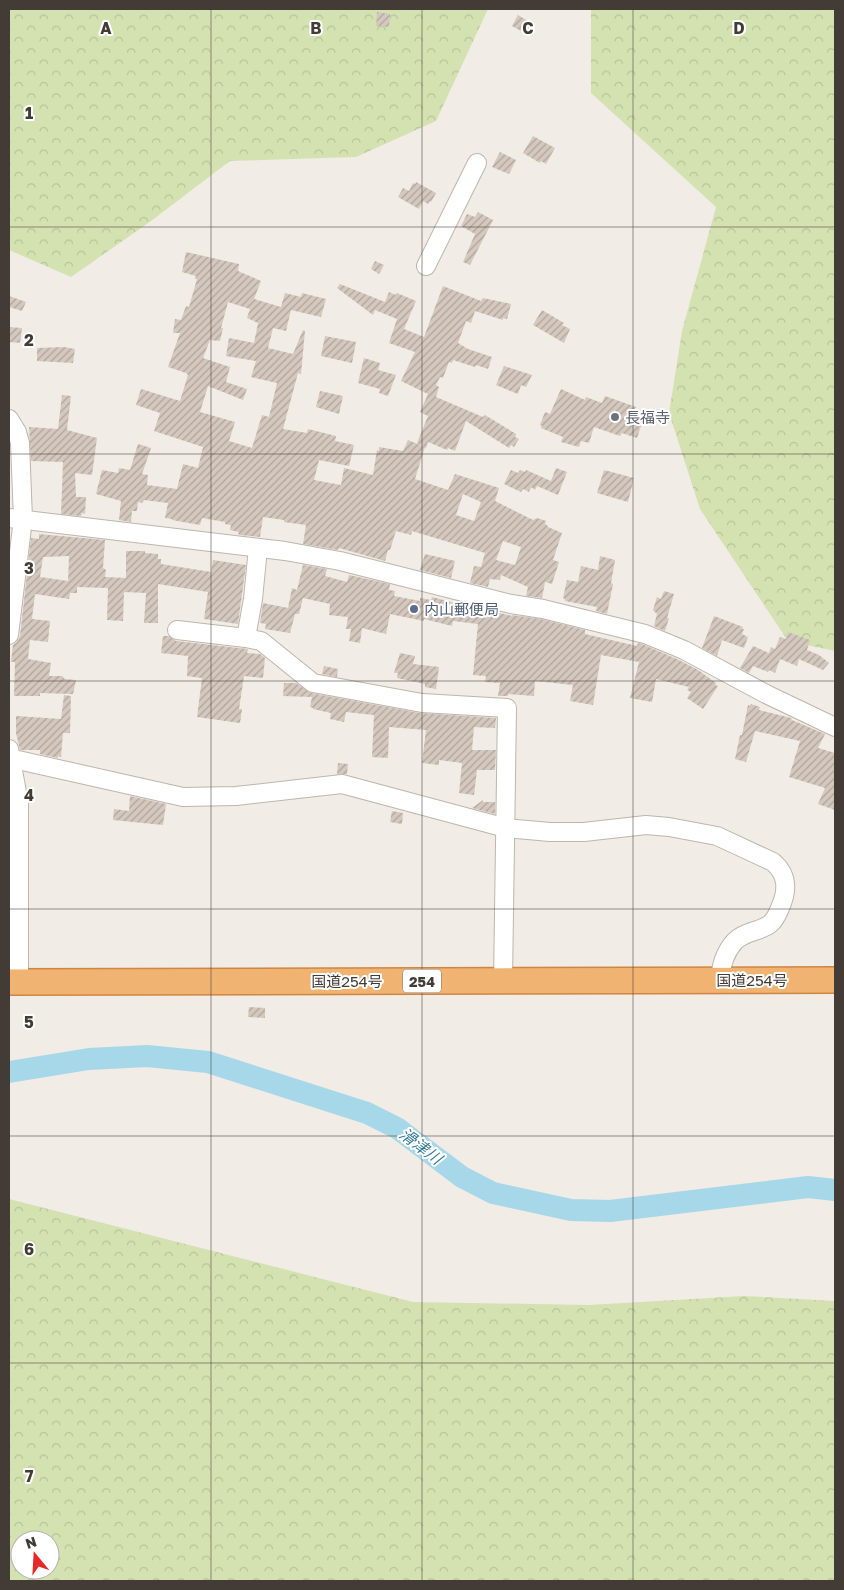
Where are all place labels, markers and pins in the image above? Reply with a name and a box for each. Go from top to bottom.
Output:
place label: 長福寺 [625,408,670,426]
marker: 長福寺 [609,411,621,423]
place label: 内山郵便局 [424,600,499,618]
marker: 内山郵便局 [408,603,420,615]

